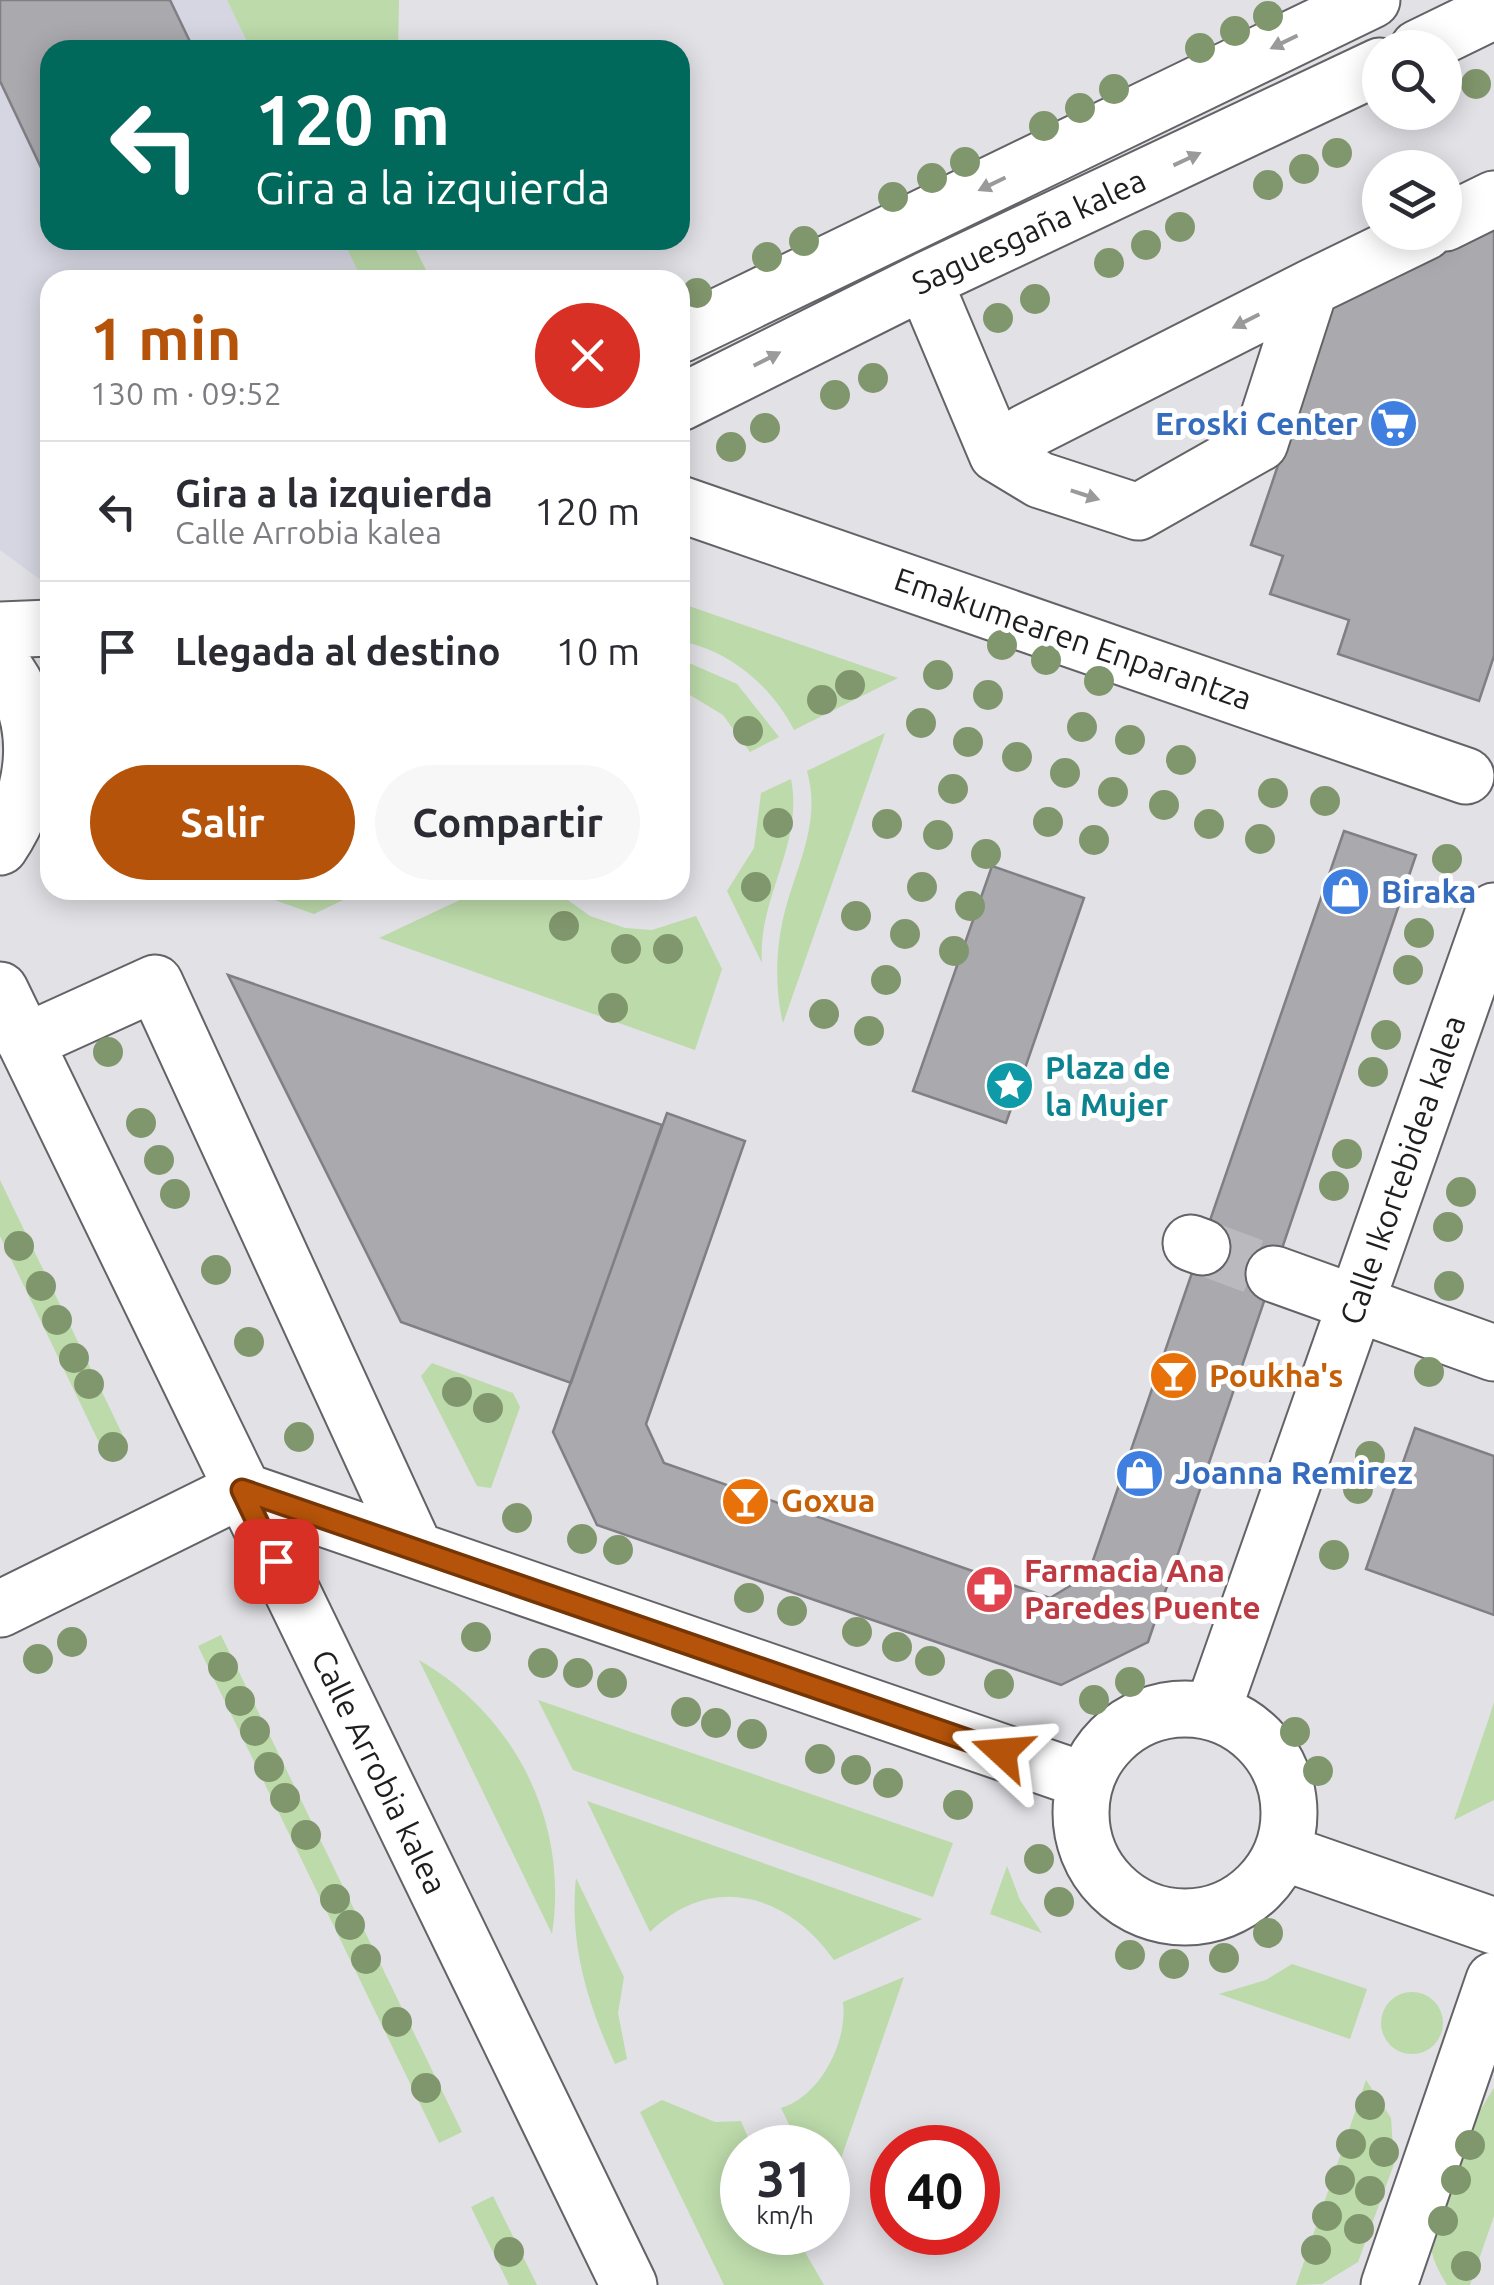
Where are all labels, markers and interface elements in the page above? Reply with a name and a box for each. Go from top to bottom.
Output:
map controls [1362,30,1462,250]
button: search [1362,30,1462,130]
one-way arrow [1270,34,1299,51]
icon: left [90,80,220,210]
text: 120 m [255,80,450,158]
button: layers [1362,150,1462,250]
one-way arrow [1172,151,1202,167]
street label: Saguesgaña kalea [906,161,1151,301]
text: Gira a la izquierda [255,162,611,213]
one-way arrow [977,175,1006,192]
button: close [535,303,640,408]
text: 1 min [90,304,242,371]
one-way arrow [1231,312,1260,329]
one-way arrow [753,351,782,368]
text: 130 m · 09:52 [90,375,282,411]
supermarket icon: Eroski Center [1367,398,1419,450]
place label: Eroski Center [1155,405,1358,441]
text: Gira a la izquierda [175,472,493,514]
icon: left [90,484,145,539]
one-way arrow [1070,488,1100,503]
text: 120 m [534,490,640,532]
text: Calle Arrobia kalea [175,514,442,550]
street label: Emakumearen Enparantza [890,560,1257,716]
icon: arrive [90,624,145,679]
text: Llegada al destino [175,630,501,672]
text: 10 m [556,630,640,672]
button: Salir [90,765,355,880]
button: Compartir [375,765,640,880]
shop icon: Biraka [1320,866,1372,918]
place label: Biraka [1381,873,1476,909]
street label: Calle Ikortebidea kalea [1332,1010,1472,1329]
place label: Plaza de la Mujer [1045,1049,1171,1122]
place icon: Plaza de la Mujer [984,1060,1036,1112]
bar icon: Poukha's [1148,1350,1200,1402]
place label: Poukha's [1209,1357,1343,1393]
shop icon: Joanna Remirez [1114,1447,1166,1499]
place label: Joanna Remirez [1175,1454,1413,1490]
bar icon: Goxua [720,1475,772,1527]
place label: Goxua [781,1482,875,1518]
pin [234,1519,319,1604]
icon: arrive [249,1534,304,1589]
place label: Farmacia Ana Paredes Puente [1024,1552,1261,1625]
pharmacy icon: Farmacia Ana Paredes Puente [963,1563,1015,1615]
street label: Calle Arrobia kalea [305,1644,455,1899]
position arrow [950,1700,1054,1804]
speed limit sign: 40 [870,2125,1000,2255]
text: 31 [757,2150,813,2206]
text: km/h [756,2201,814,2229]

